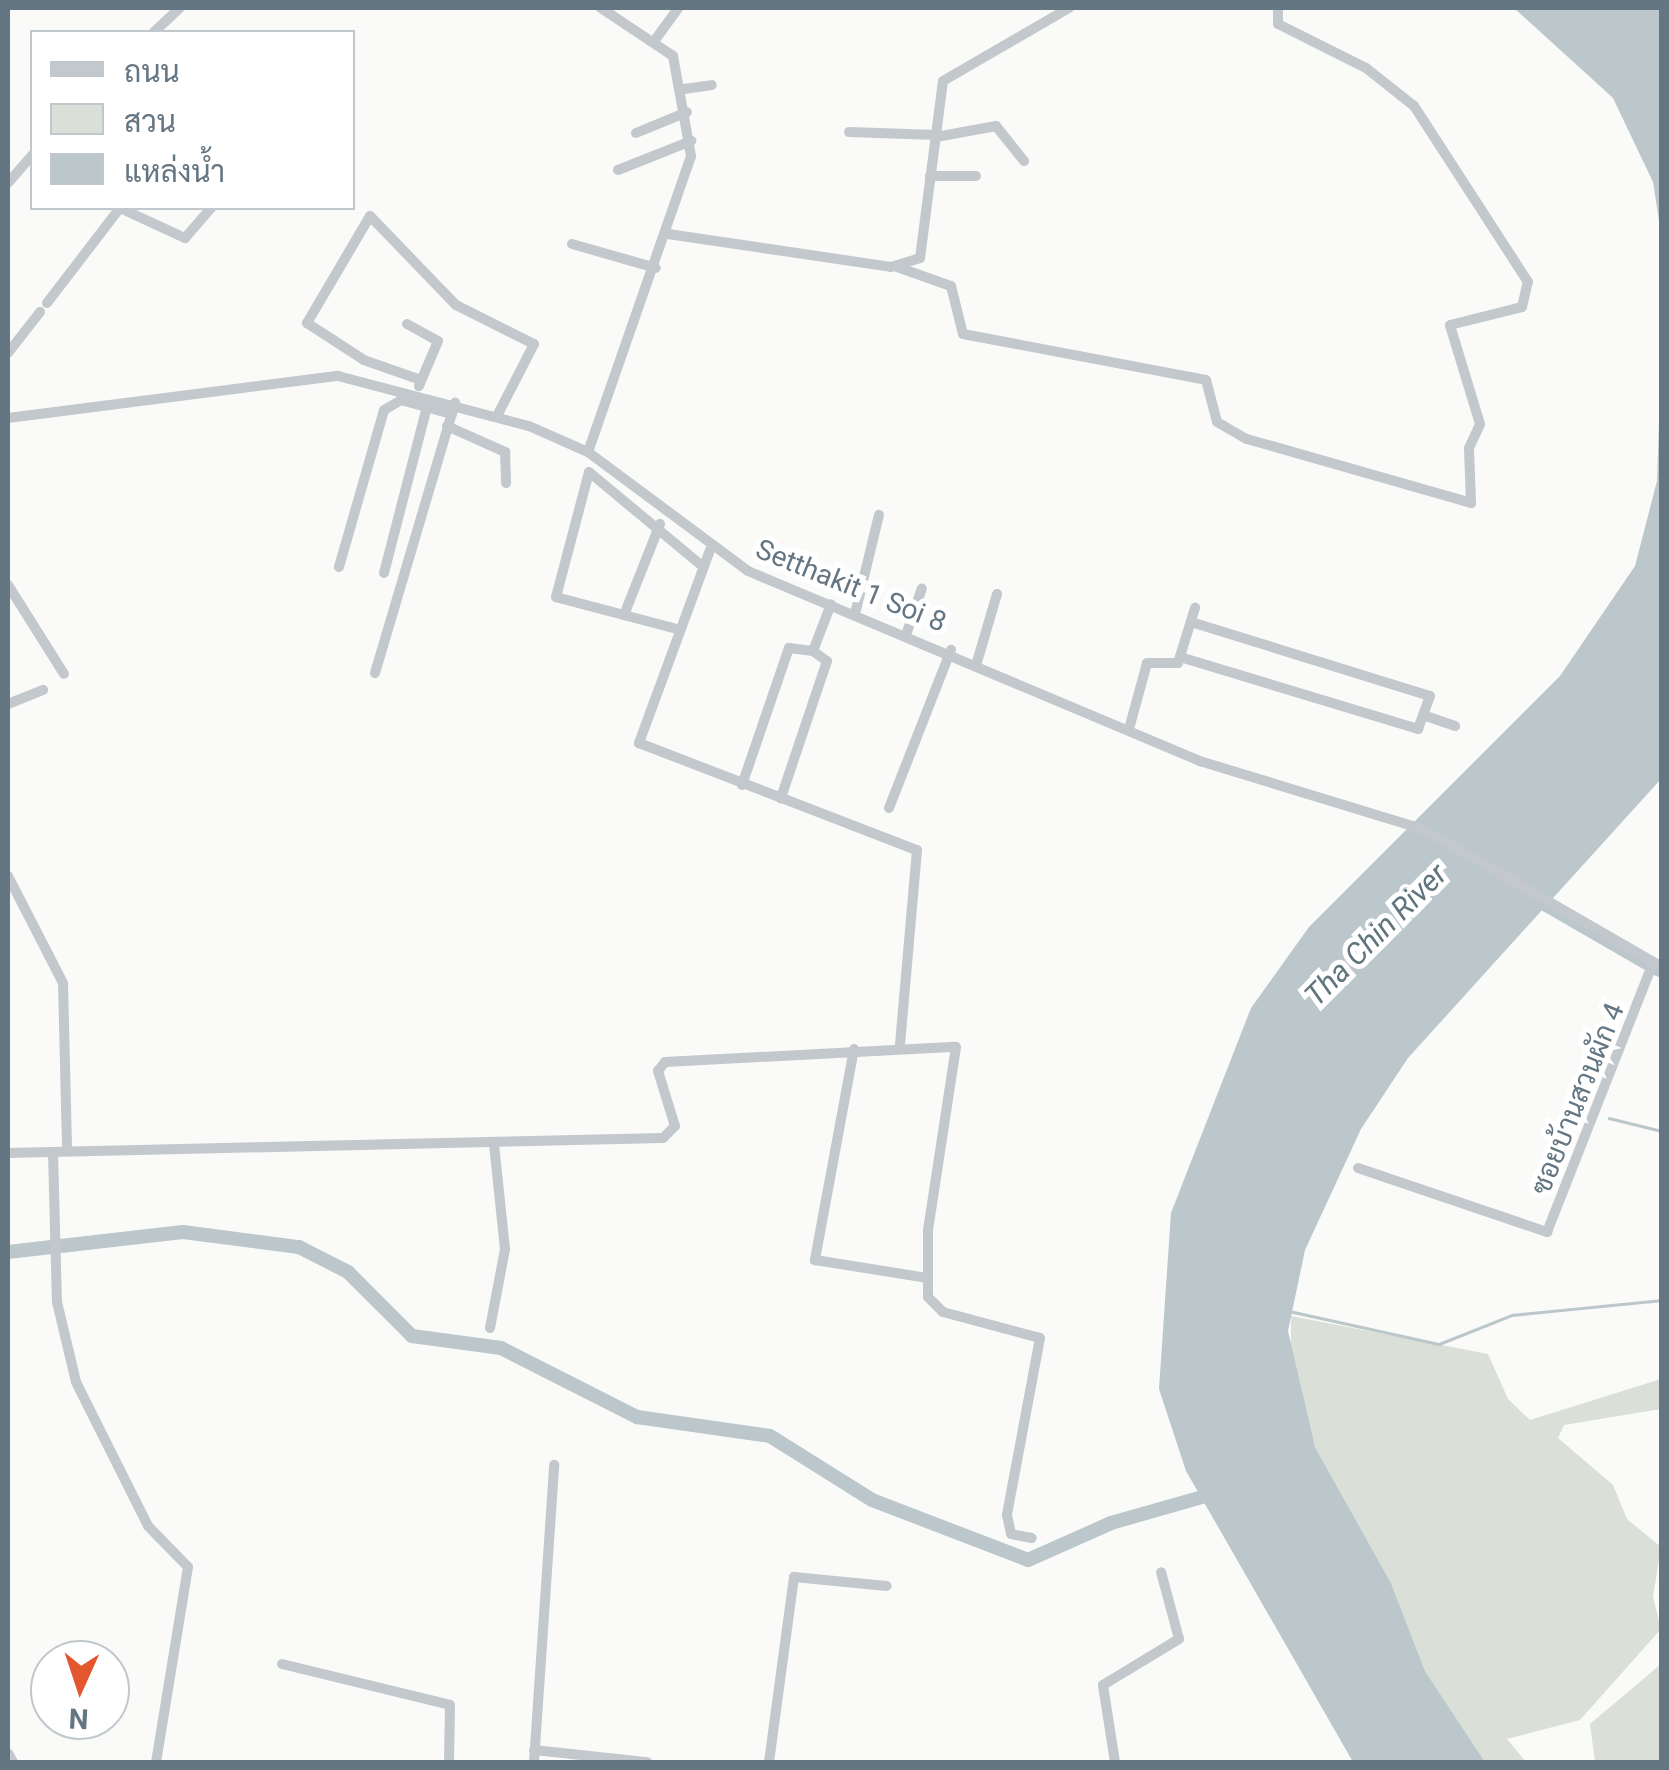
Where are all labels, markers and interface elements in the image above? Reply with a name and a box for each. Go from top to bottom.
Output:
legend [30,30,355,210]
text: ถนน [124,54,180,89]
text: สวน [124,104,176,139]
text: แหล่งน้ำ [124,154,225,189]
street label: Setthakit 1 Soi 8 [751,533,951,639]
water label: Tha Chin River [1297,856,1455,1014]
street label: ซอยบ้านสวนผัก 4 [1524,998,1632,1200]
north arrow [30,1640,130,1740]
text: N [68,1701,89,1735]

